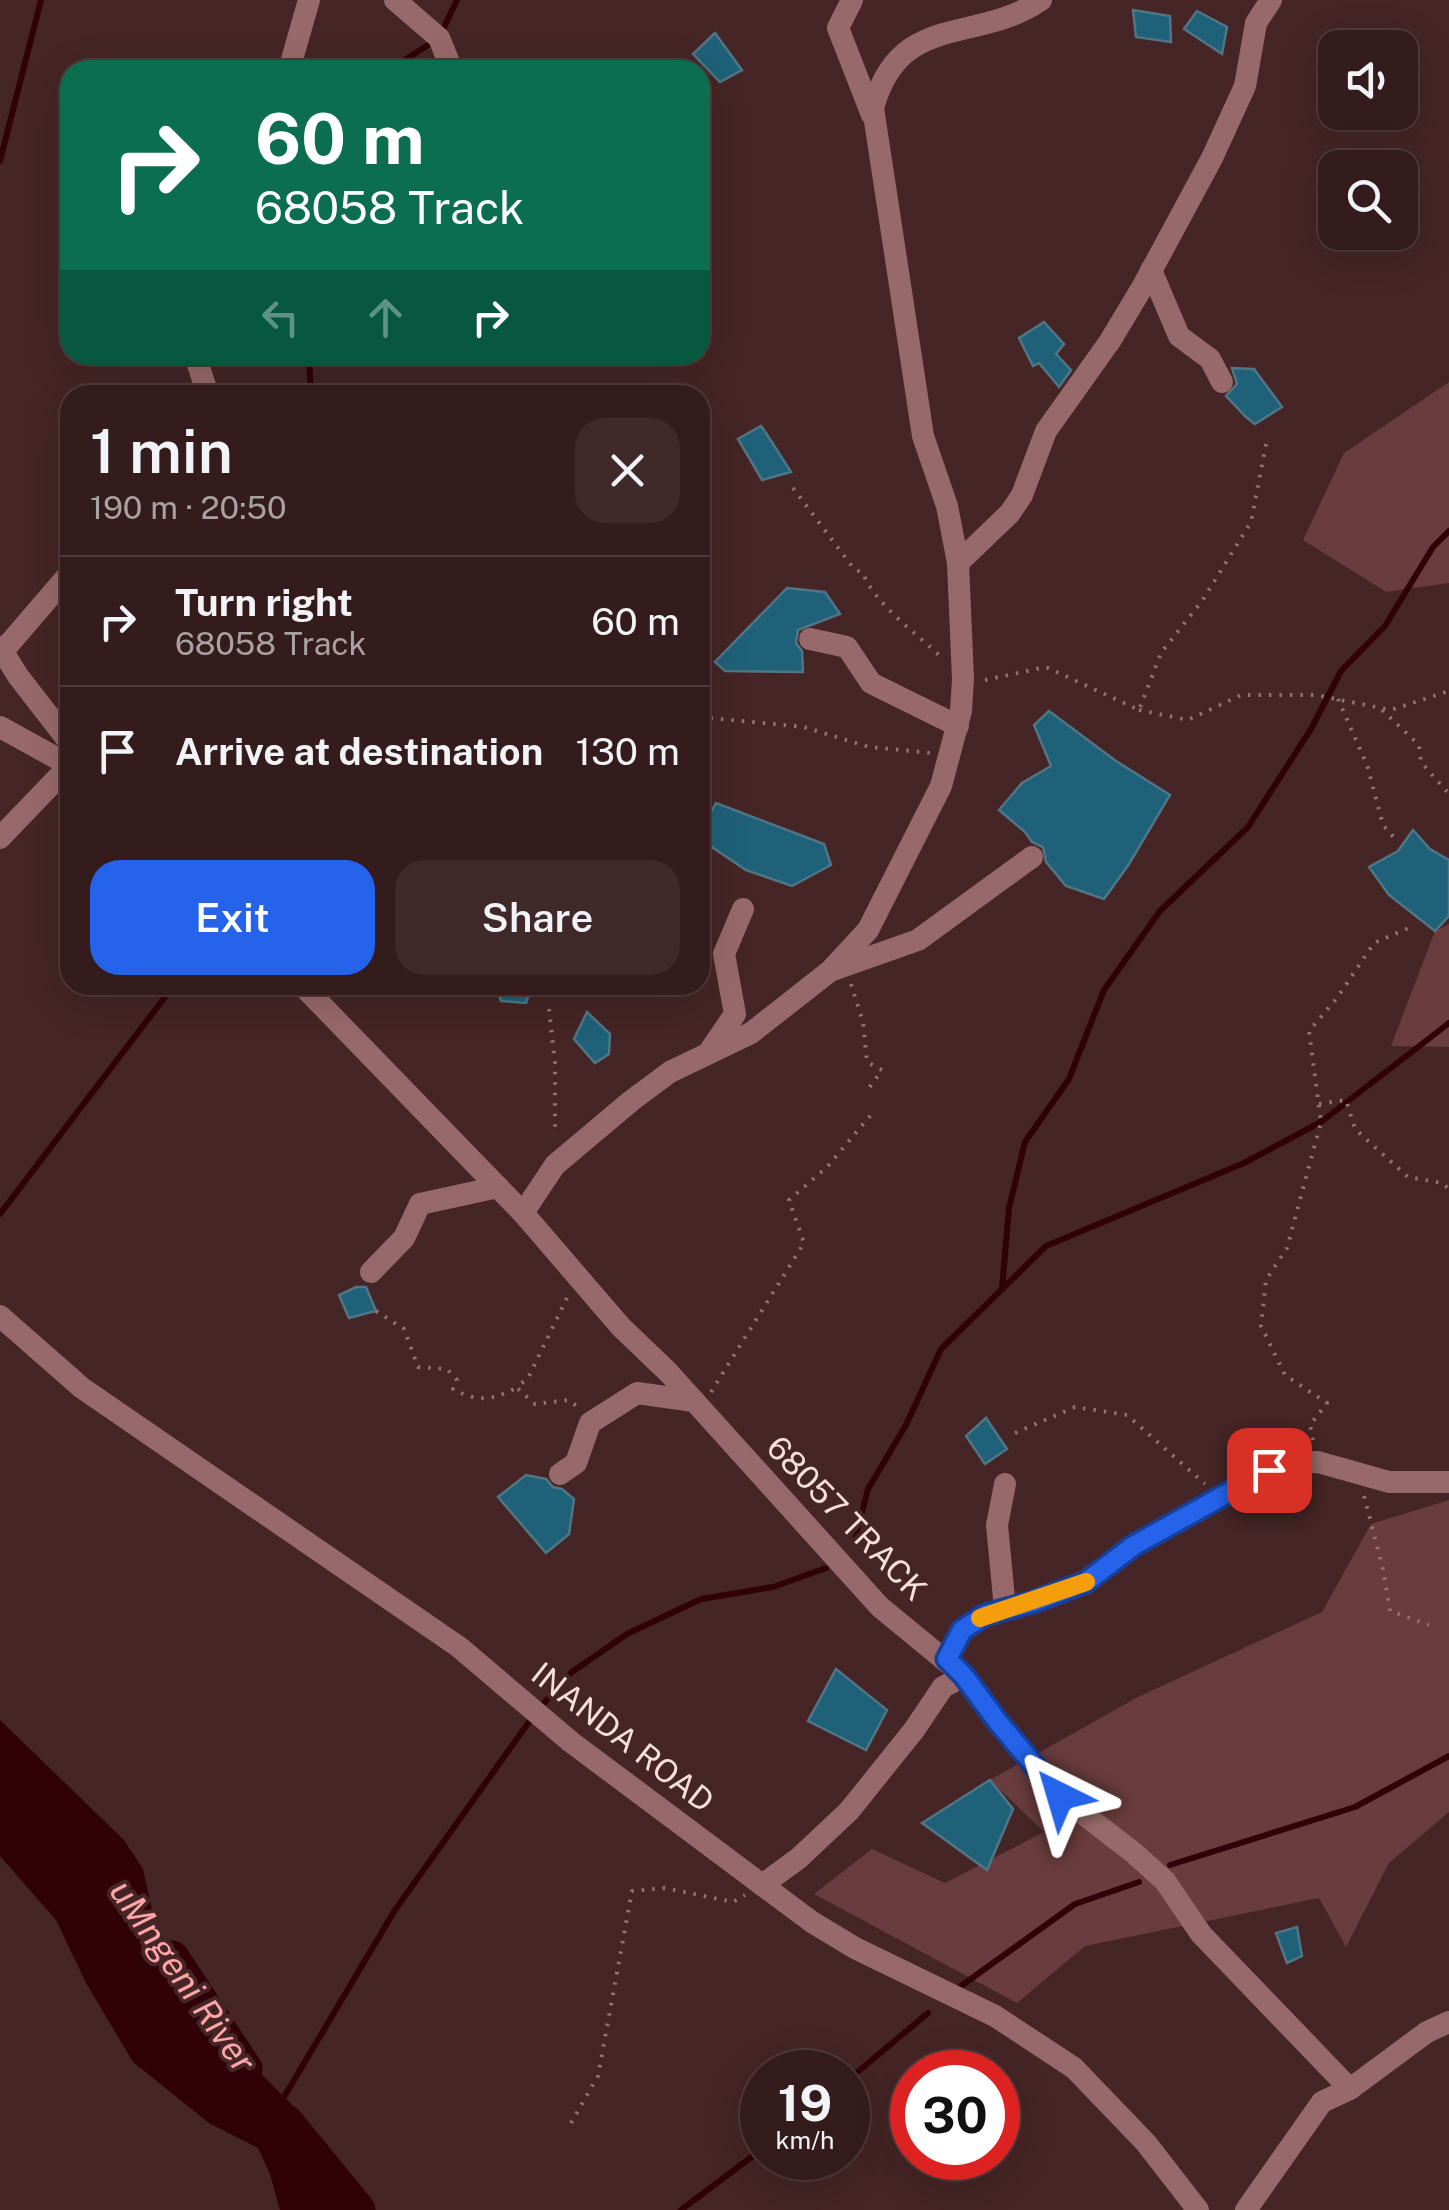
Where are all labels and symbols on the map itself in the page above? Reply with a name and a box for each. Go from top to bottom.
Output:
street label: 68057 TRACK [760,1428,934,1608]
pin [1227,1428,1312,1513]
street label: INANDA ROAD [525,1655,721,1819]
position arrow [1008,1744,1112,1848]
water label: uMngeni River [102,1872,265,2080]
speed limit sign: 30 [890,2050,1020,2180]

